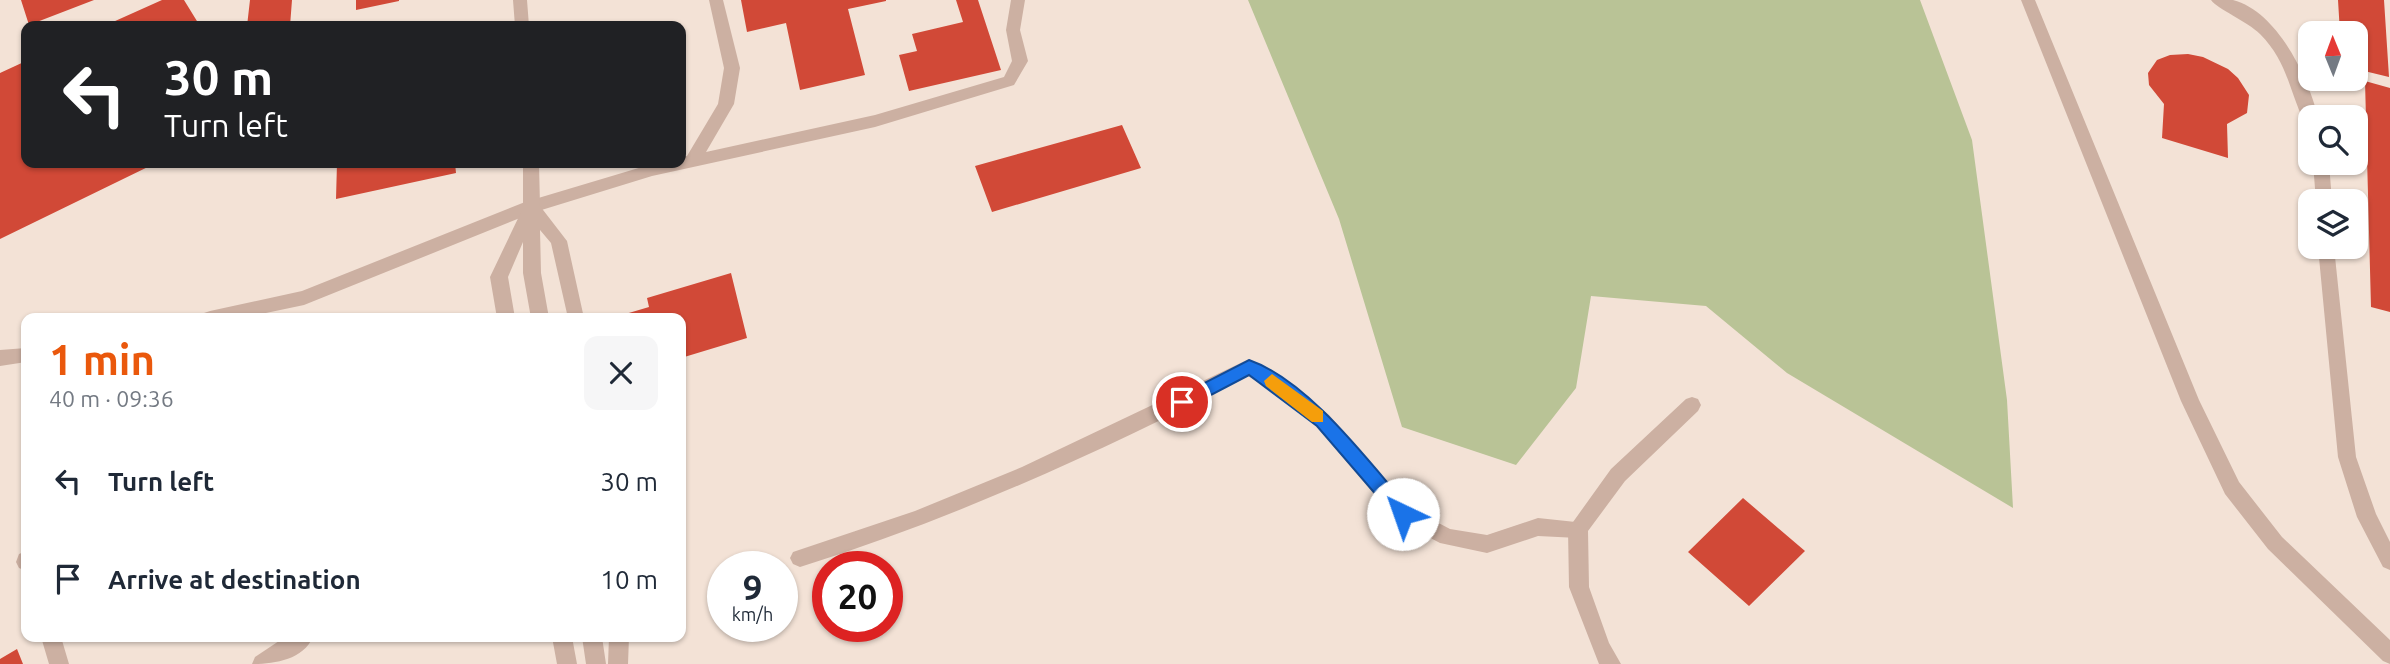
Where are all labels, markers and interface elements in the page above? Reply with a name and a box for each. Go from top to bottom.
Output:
north arrow [2298,21,2368,91]
map controls [2298,21,2368,259]
icon: left [49,49,140,140]
text: 30 m [164,49,273,104]
button: search [2298,105,2368,175]
text: Turn left [164,107,288,143]
button: layers [2298,189,2368,259]
text: 1 min [49,336,155,383]
button: close [584,336,658,410]
pin [1152,372,1212,432]
icon: arrive [1163,383,1201,421]
text: 40 m · 09:36 [49,386,174,411]
icon: left [49,462,87,500]
text: Turn left [108,467,214,496]
text: 30 m [600,467,658,496]
position arrow [1366,477,1440,551]
speed limit sign: 20 [812,551,903,642]
icon: arrive [49,560,87,598]
text: Arrive at destination [108,565,361,594]
text: 10 m [600,565,658,594]
text: 9 [743,567,762,607]
text: km/h [732,604,773,624]

